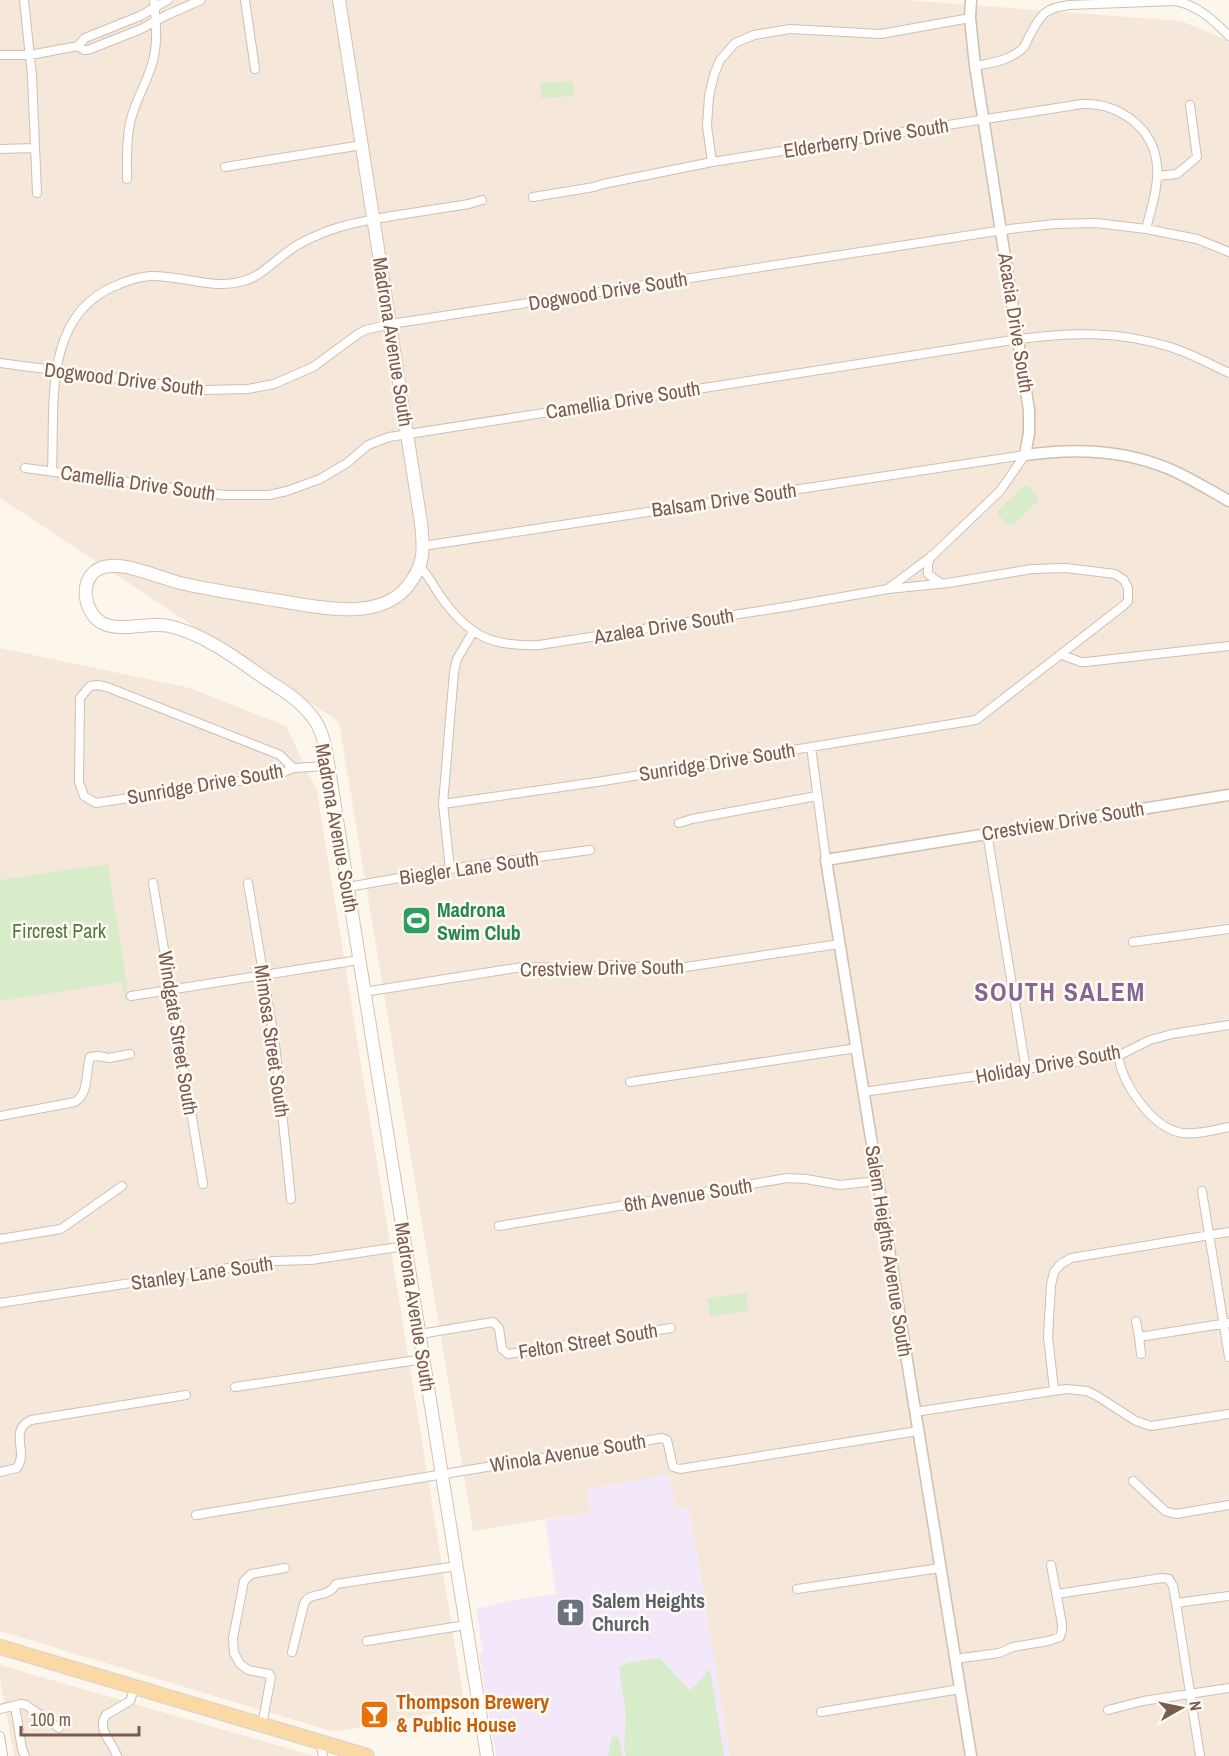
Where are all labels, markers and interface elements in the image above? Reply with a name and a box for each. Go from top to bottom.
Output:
street label: Elderberry Drive South [781,111,950,164]
street label: Acacia Drive South [992,250,1041,395]
street label: Madrona Avenue South [367,255,420,429]
street label: Dogwood Drive South [527,265,689,316]
street label: Dogwood Drive South [43,355,205,402]
street label: Camellia Drive South [544,374,702,425]
street label: Camellia Drive South [59,458,217,507]
street label: Balsam Drive South [650,476,798,523]
street label: Azalea Drive South [591,601,736,650]
street label: Sunridge Drive South [637,736,797,787]
street label: Madrona Avenue South [309,741,366,915]
street label: Sunridge Drive South [125,757,285,810]
street label: Crestview Drive South [980,794,1146,847]
street label: Biegler Lane South [398,844,540,891]
place label: Madrona Swim Club [437,896,521,946]
sports icon: Madrona Swim Club [400,905,432,937]
park label: Fircrest Park [12,917,107,944]
street label: Windgate Street South [152,949,205,1117]
street label: Crestview Drive South [520,953,684,982]
street label: Mimosa Street South [248,963,297,1119]
district label: SOUTH SALEM [974,974,1146,1009]
street label: Holiday Drive South [973,1037,1123,1090]
street label: Salem Heights Avenue South [859,1143,920,1359]
street label: 6th Avenue South [622,1171,754,1218]
street label: Madrona Avenue South [389,1220,442,1394]
street label: Stanley Lane South [129,1249,275,1296]
street label: Felton Street South [516,1316,659,1365]
street label: Winola Avenue South [488,1427,648,1478]
place label: Salem Heights Church [592,1587,705,1637]
church icon: Salem Heights Church [555,1597,587,1629]
north arrow [1151,1678,1211,1738]
place label: Thompson Brewery & Public House [396,1688,550,1738]
bar icon: Thompson Brewery & Public House [359,1698,391,1730]
scale bar [21,1699,140,1737]
text: N [1184,1699,1207,1712]
text: 100 m [30,1707,71,1732]

